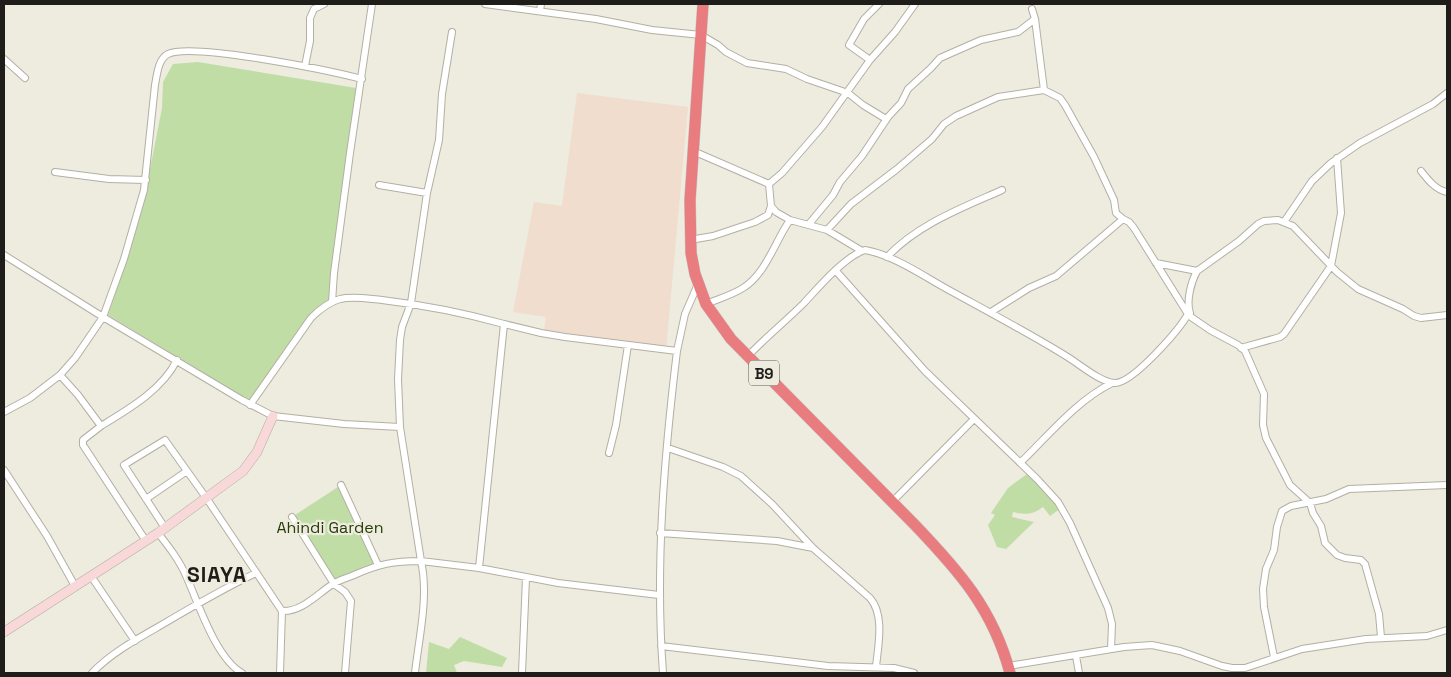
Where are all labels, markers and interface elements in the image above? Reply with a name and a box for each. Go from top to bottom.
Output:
road number: B9 [749,360,779,386]
park label: Ahindi Garden [276,517,384,538]
district label: SIAYA [187,561,247,588]

